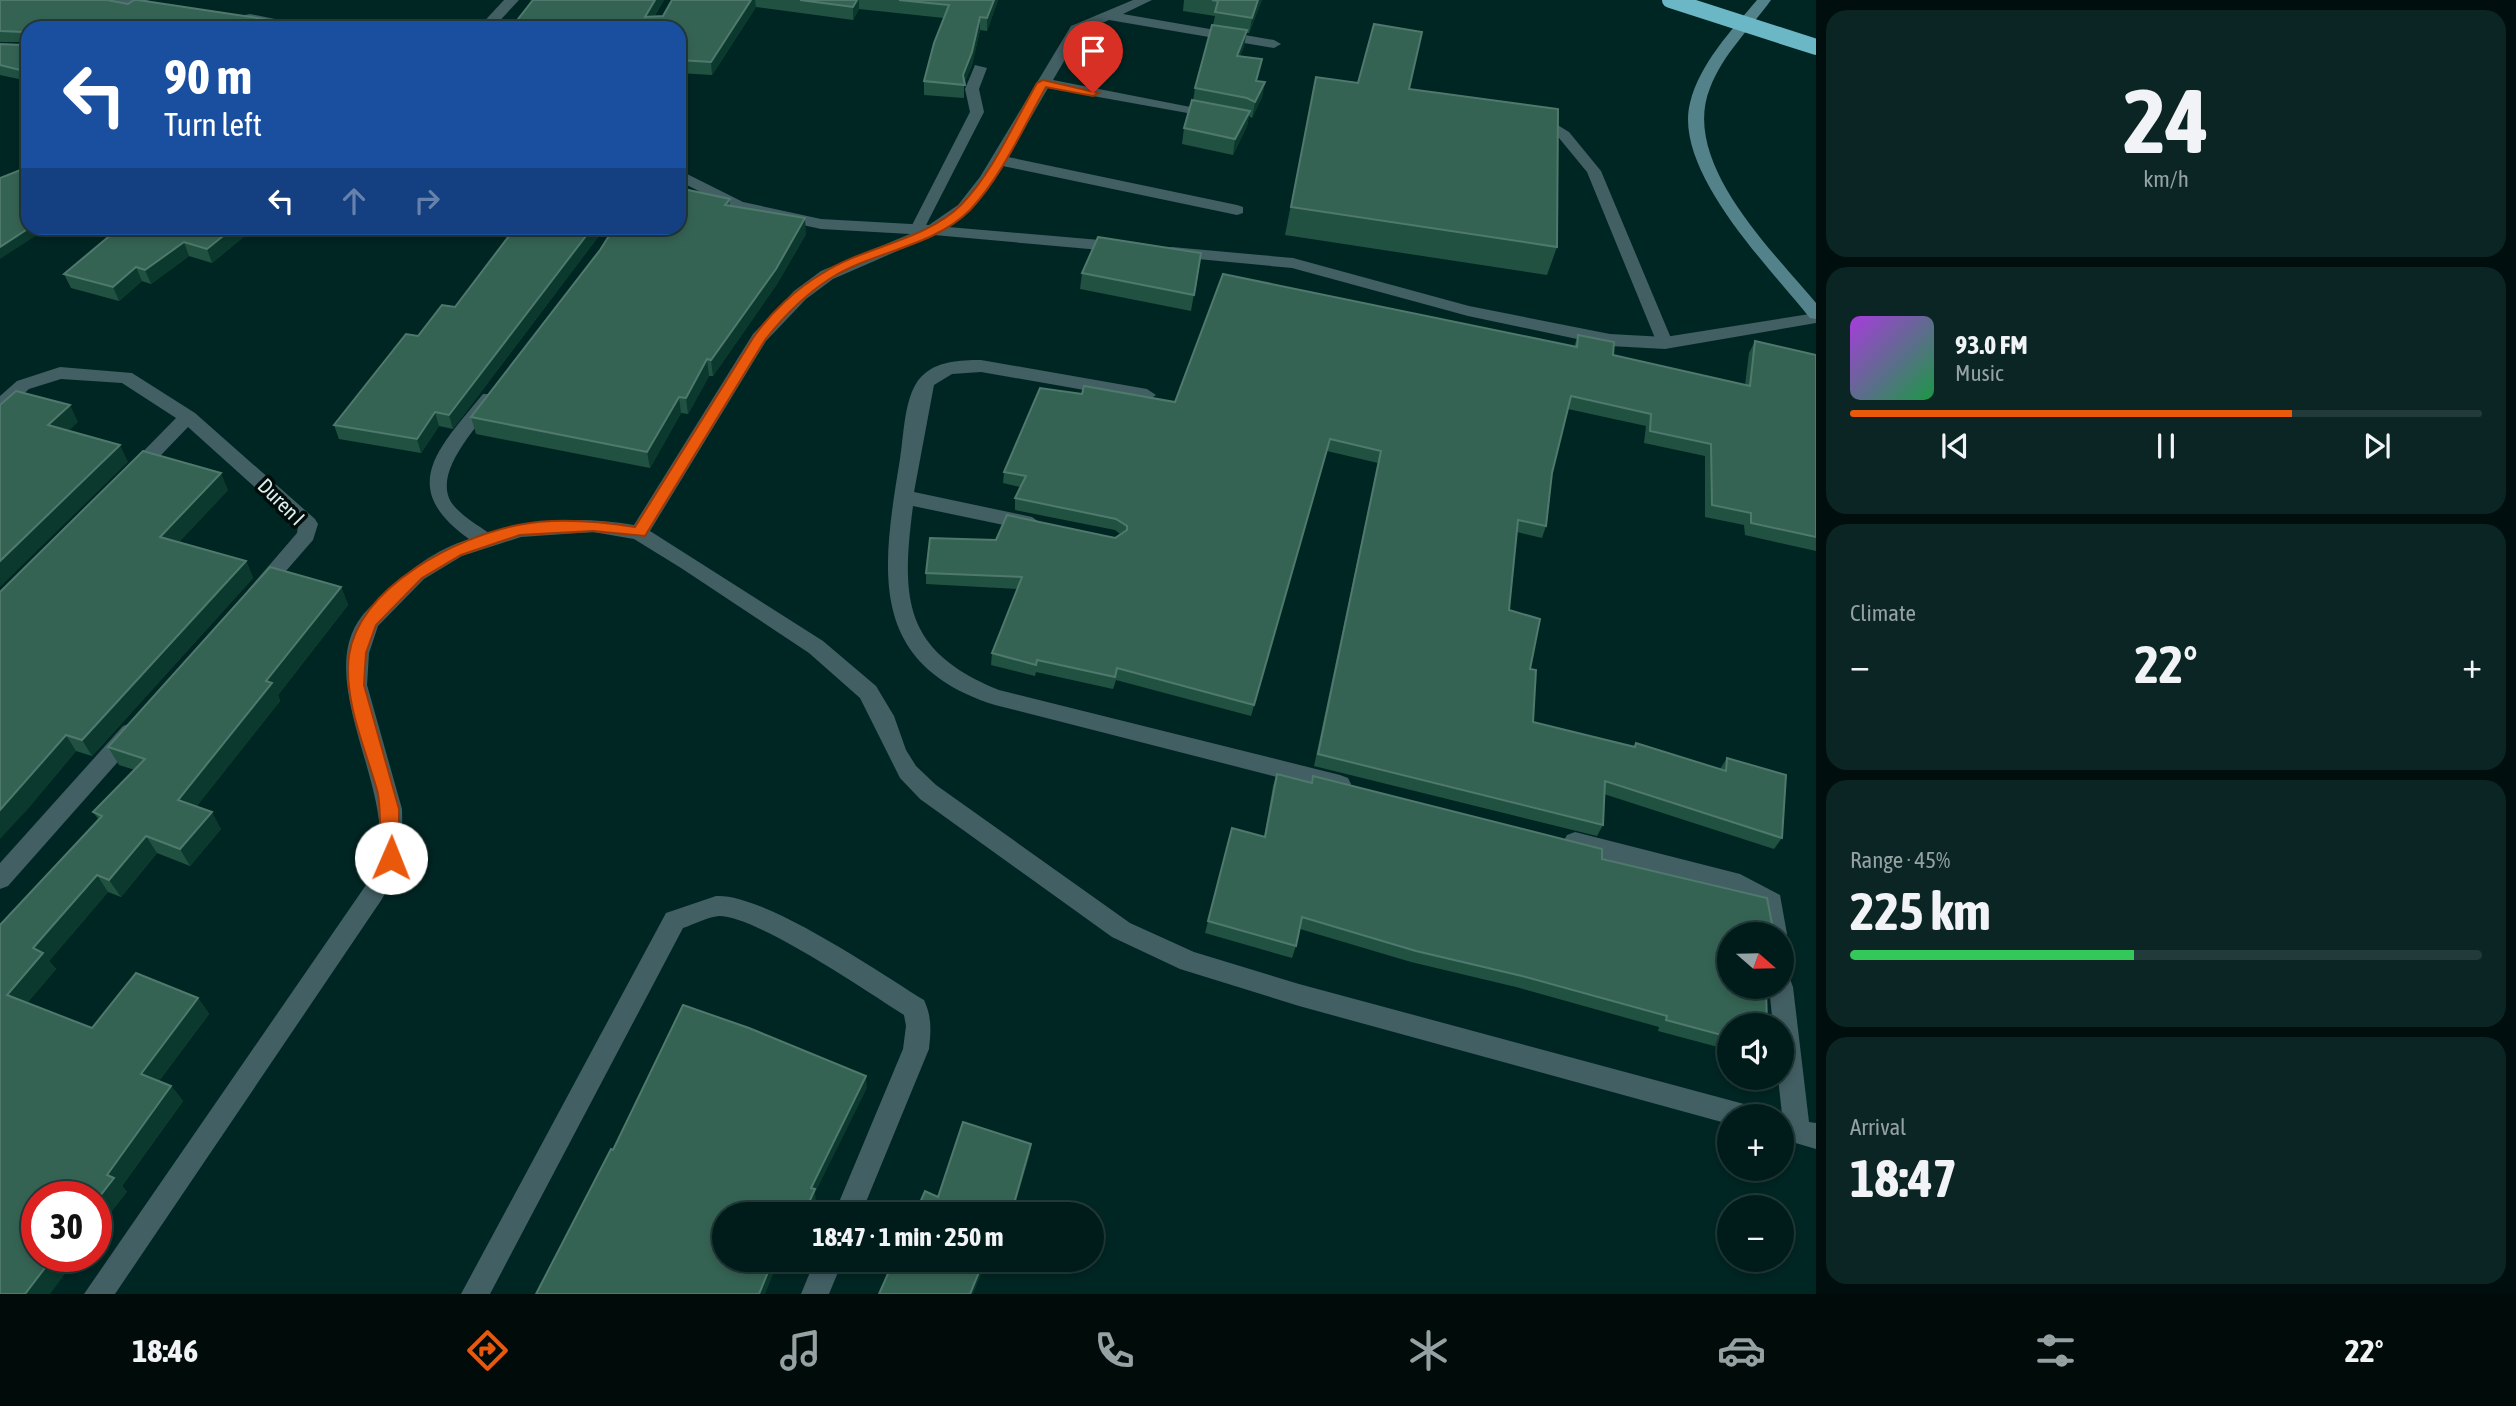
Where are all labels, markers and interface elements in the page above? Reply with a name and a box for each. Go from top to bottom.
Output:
pin [1063,21,1123,93]
icon: arrive [1074,32,1112,70]
text: 90 m [164,48,252,104]
icon: left [49,49,140,140]
text: 24 [2123,68,2209,172]
text: Turn left [164,106,262,143]
text: km/h [2143,166,2189,192]
icon: left [262,182,300,220]
icon: ahead [335,182,373,220]
icon: right [408,182,446,220]
text: 93.0 FM [1955,330,2028,360]
text: Music [1955,360,2003,386]
icon: previous [1936,427,1974,465]
icon: pause [2147,427,2185,465]
icon: next [2358,427,2396,465]
street label: Duren I [253,473,310,530]
text: Climate [1850,600,1916,626]
text: 22° [2134,634,2198,694]
text: − [1850,643,1870,686]
text: + [2462,643,2482,686]
position arrow [354,821,428,895]
text: Range · 45% [1850,847,1950,873]
text: 225 km [1850,881,1991,941]
north arrow [1717,922,1794,999]
map controls [1717,922,1794,1272]
button: sound [1717,1013,1794,1090]
button: + [1717,1104,1794,1181]
text: Arrival [1850,1114,1906,1140]
text: 18:47 [1850,1148,1957,1208]
speed limit sign: 30 [21,1181,112,1272]
button: − [1717,1195,1794,1272]
text: 18:47 · 1 min · 250 m [813,1222,1003,1252]
icon: directions [463,1326,512,1375]
icon: music [776,1326,825,1375]
icon: phone [1090,1326,1139,1375]
icon: climate [1404,1326,1453,1375]
icon: car [1717,1326,1766,1375]
icon: filters [2031,1326,2080,1375]
text: 18:46 [132,1332,198,1369]
text: 22° [2345,1332,2384,1369]

